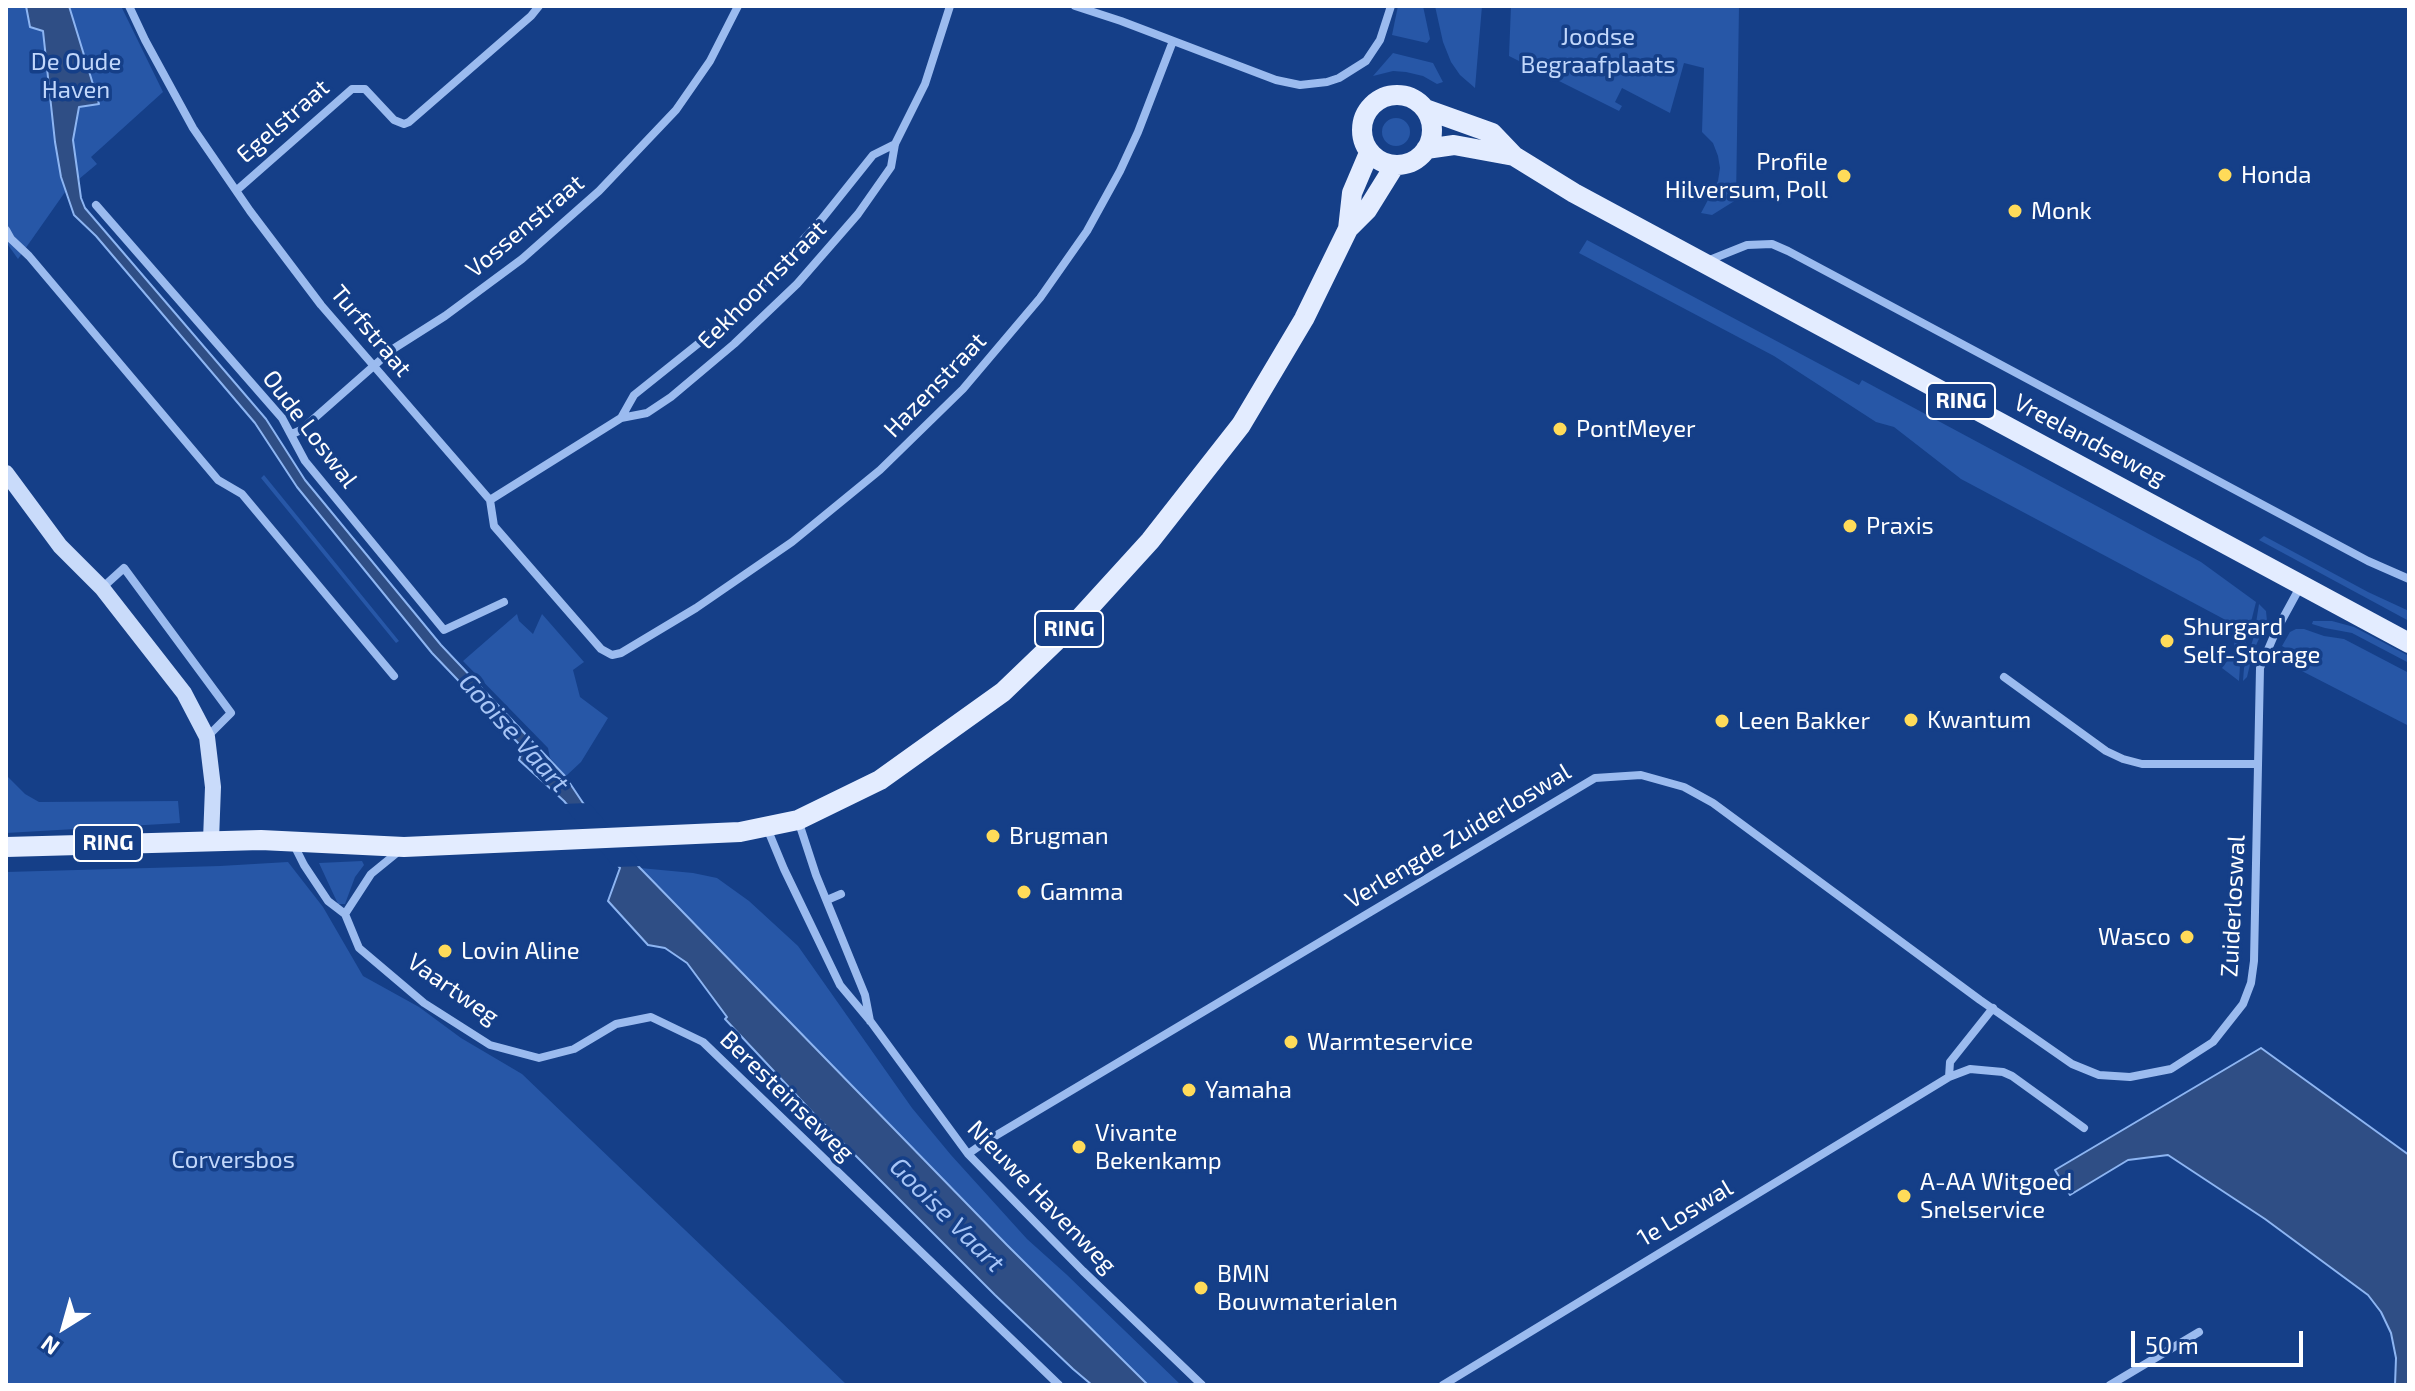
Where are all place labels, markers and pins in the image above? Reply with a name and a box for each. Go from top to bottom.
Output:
place label: Profile Hilversum, Poll [1665,148,1828,204]
place label: Honda [2241,161,2312,189]
marker: Honda [2216,166,2234,184]
marker: Profile Hilversum, Poll [1835,167,1853,185]
place label: Monk [2031,197,2092,225]
marker: Monk [2006,202,2024,220]
place label: PontMeyer [1576,415,1696,443]
marker: PontMeyer [1551,420,1569,438]
place label: Praxis [1866,512,1934,540]
marker: Praxis [1841,517,1859,535]
place label: Shurgard Self-Storage [2183,613,2320,669]
marker: Shurgard Self-Storage [2158,632,2176,650]
place label: Kwantum [1927,706,2031,734]
place label: Leen Bakker [1738,707,1870,735]
marker: Kwantum [1902,711,1920,729]
marker: Leen Bakker [1713,712,1731,730]
place label: Brugman [1009,822,1109,850]
marker: Brugman [984,827,1002,845]
place label: Gamma [1040,878,1123,906]
marker: Gamma [1015,883,1033,901]
place label: Wasco [2098,923,2171,951]
marker: Wasco [2178,928,2196,946]
place label: Lovin Aline [461,937,580,965]
marker: Lovin Aline [436,942,454,960]
place label: Warmteservice [1307,1028,1473,1056]
marker: Warmteservice [1282,1033,1300,1051]
place label: Yamaha [1205,1076,1292,1104]
marker: Yamaha [1180,1081,1198,1099]
place label: Vivante Bekenkamp [1095,1119,1222,1175]
marker: Vivante Bekenkamp [1070,1138,1088,1156]
place label: A-AA Witgoed Snelservice [1920,1168,2072,1224]
marker: A-AA Witgoed Snelservice [1895,1187,1913,1205]
place label: BMN Bouwmaterialen [1217,1260,1398,1316]
marker: BMN Bouwmaterialen [1192,1279,1210,1297]

